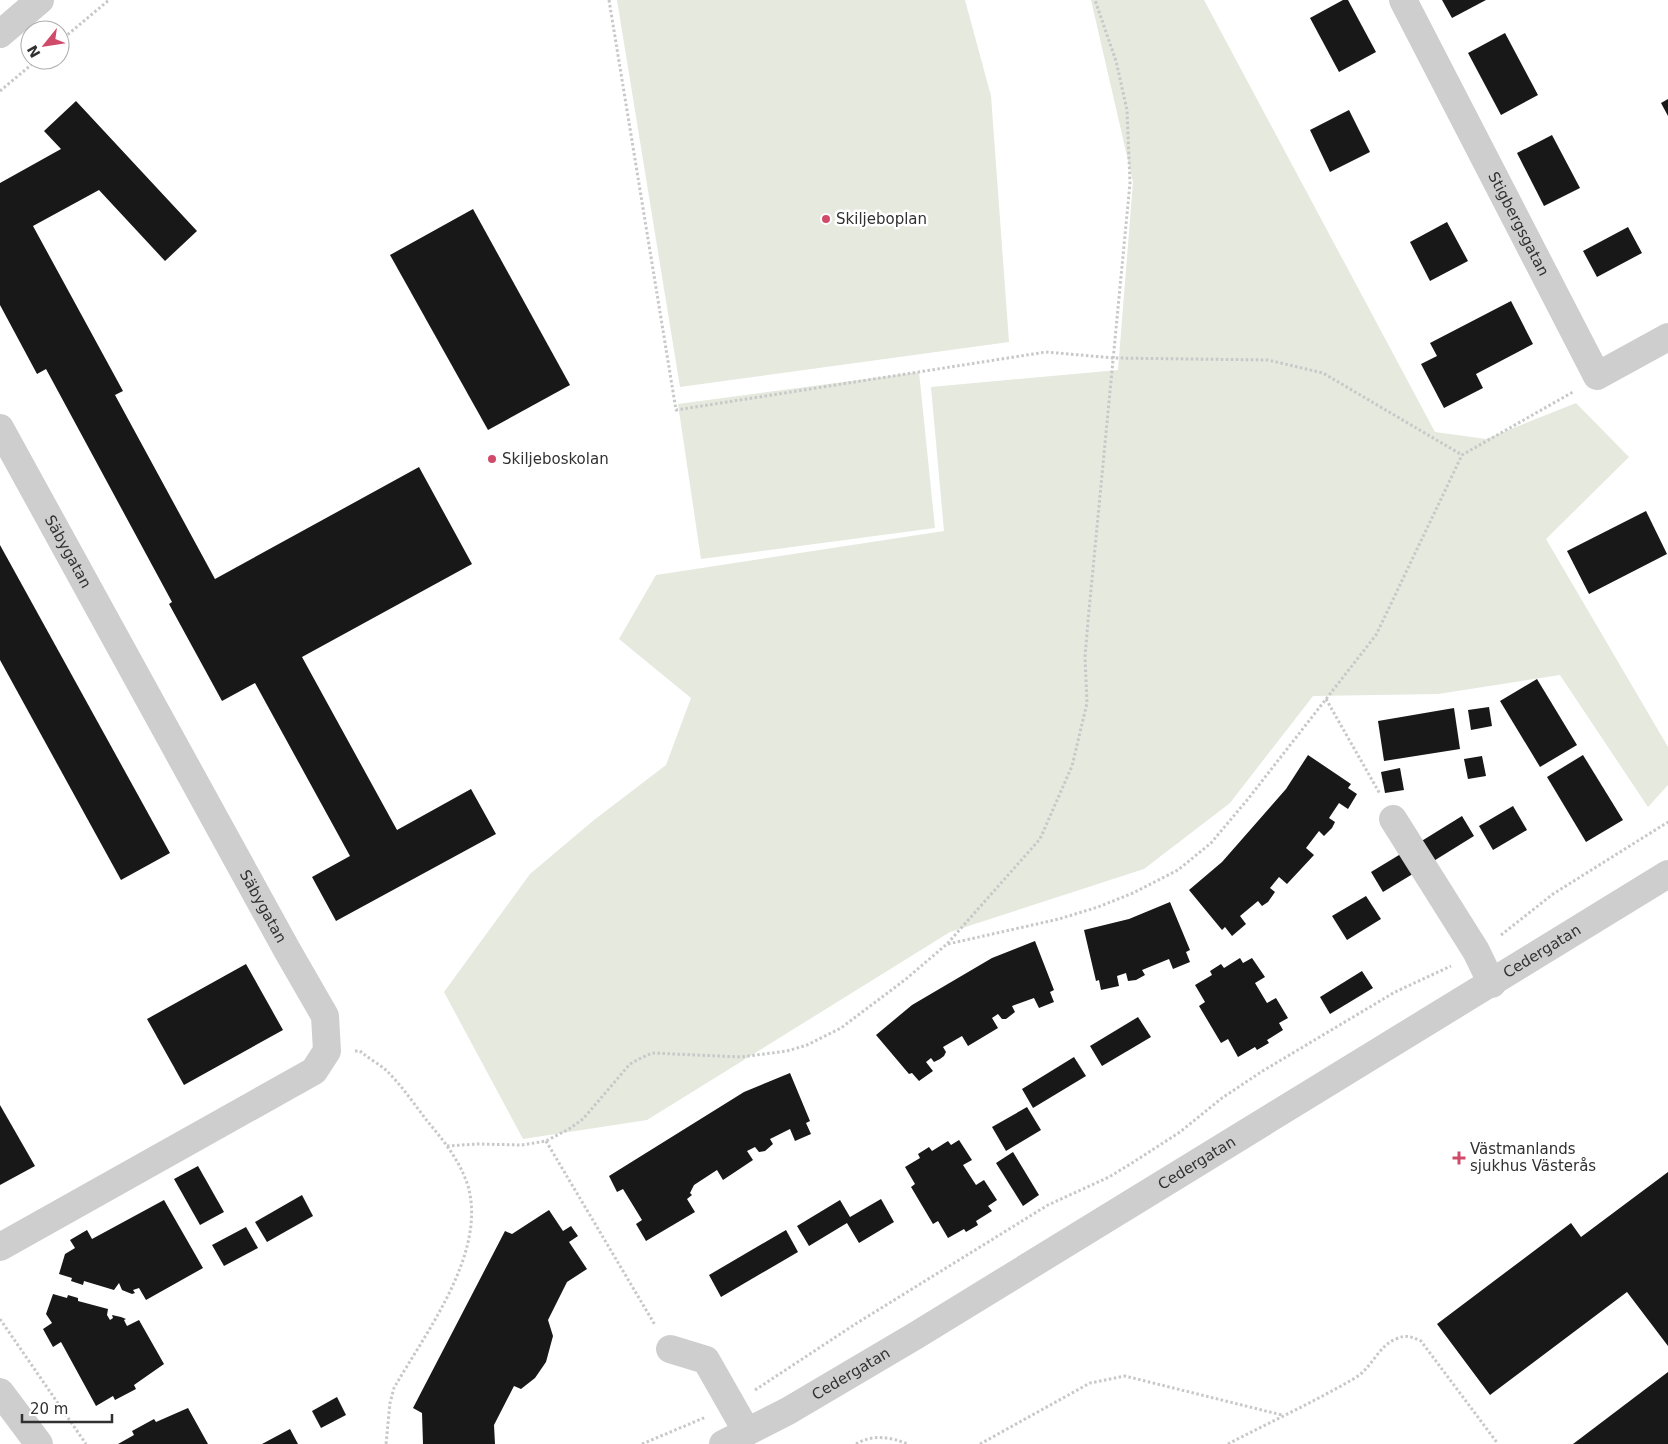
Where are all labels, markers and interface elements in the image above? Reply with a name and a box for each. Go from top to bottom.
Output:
north arrow [20,20,70,70]
text: N [24,42,44,61]
street label: Stigbergsgatan [1484,169,1553,279]
place label: Skiljeboplan [836,210,927,228]
marker: Skiljeboplan [820,213,832,225]
place label: Skiljeboskolan [502,450,609,468]
marker: Skiljeboskolan [486,453,498,465]
street label: Säbygatan [41,512,95,591]
street label: Säbygatan [236,867,290,946]
street label: Cedergatan [1500,921,1584,982]
street label: Cedergatan [1155,1132,1239,1194]
place label: Västmanlands sjukhus Västerås [1470,1140,1596,1175]
marker: Västmanlands sjukhus Västerås [1452,1151,1466,1165]
street label: Cedergatan [809,1344,893,1404]
scale bar [22,1392,112,1424]
text: 20 m [30,1400,68,1418]

